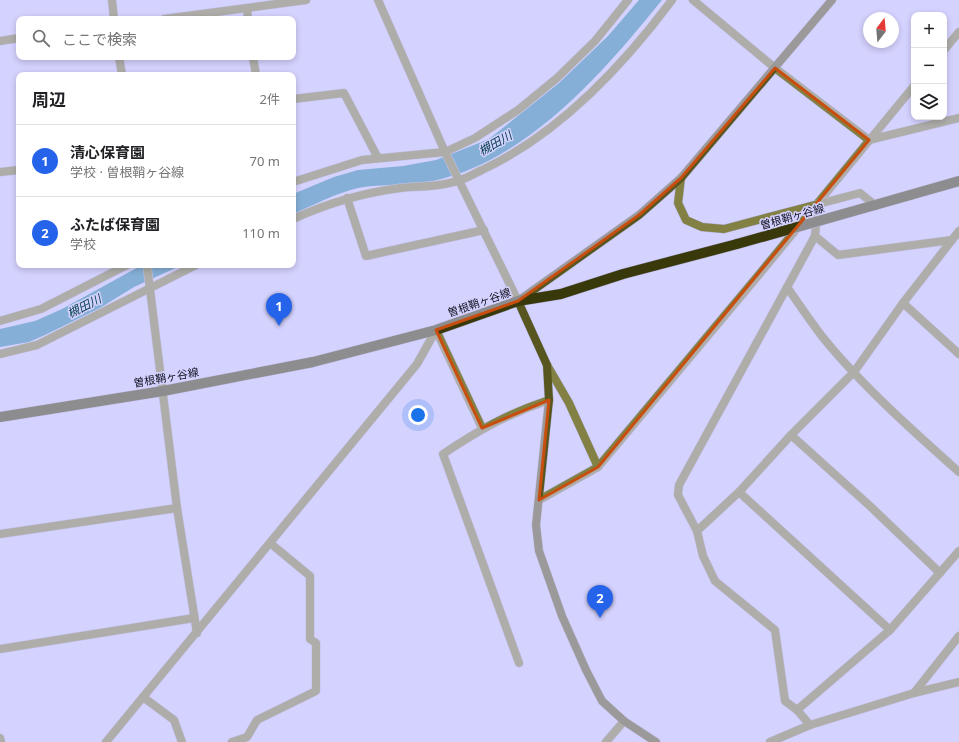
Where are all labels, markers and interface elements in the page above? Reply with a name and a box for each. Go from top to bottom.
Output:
north arrow [863,12,899,48]
map controls [911,12,947,120]
button: + [911,12,947,48]
search box [16,16,296,60]
icon: search [30,27,52,49]
text: ここで検索 [62,29,137,49]
button: − [911,48,947,84]
button: layers [911,84,947,120]
text: 周辺 [32,88,66,111]
text: 2件 [260,90,280,108]
water label: 槻田川 [475,126,517,159]
text: 清心保育園 [70,142,145,162]
text: 1 [41,152,49,170]
text: 70 m [250,152,280,170]
text: 学校 · 曽根鞘ヶ谷線 [70,163,184,181]
street label: 曽根鞘ヶ谷線 [758,200,826,232]
text: ふたば保育園 [70,214,160,234]
text: 2 [41,224,49,242]
text: 110 m [242,224,280,242]
text: 学校 [70,235,96,253]
street label: 曽根鞘ヶ谷線 [445,284,513,320]
water label: 槻田川 [64,289,106,322]
pin: 1 [266,293,292,326]
street label: 曽根鞘ヶ谷線 [132,364,200,390]
your location [408,405,428,425]
pin: 2 [587,585,613,618]

